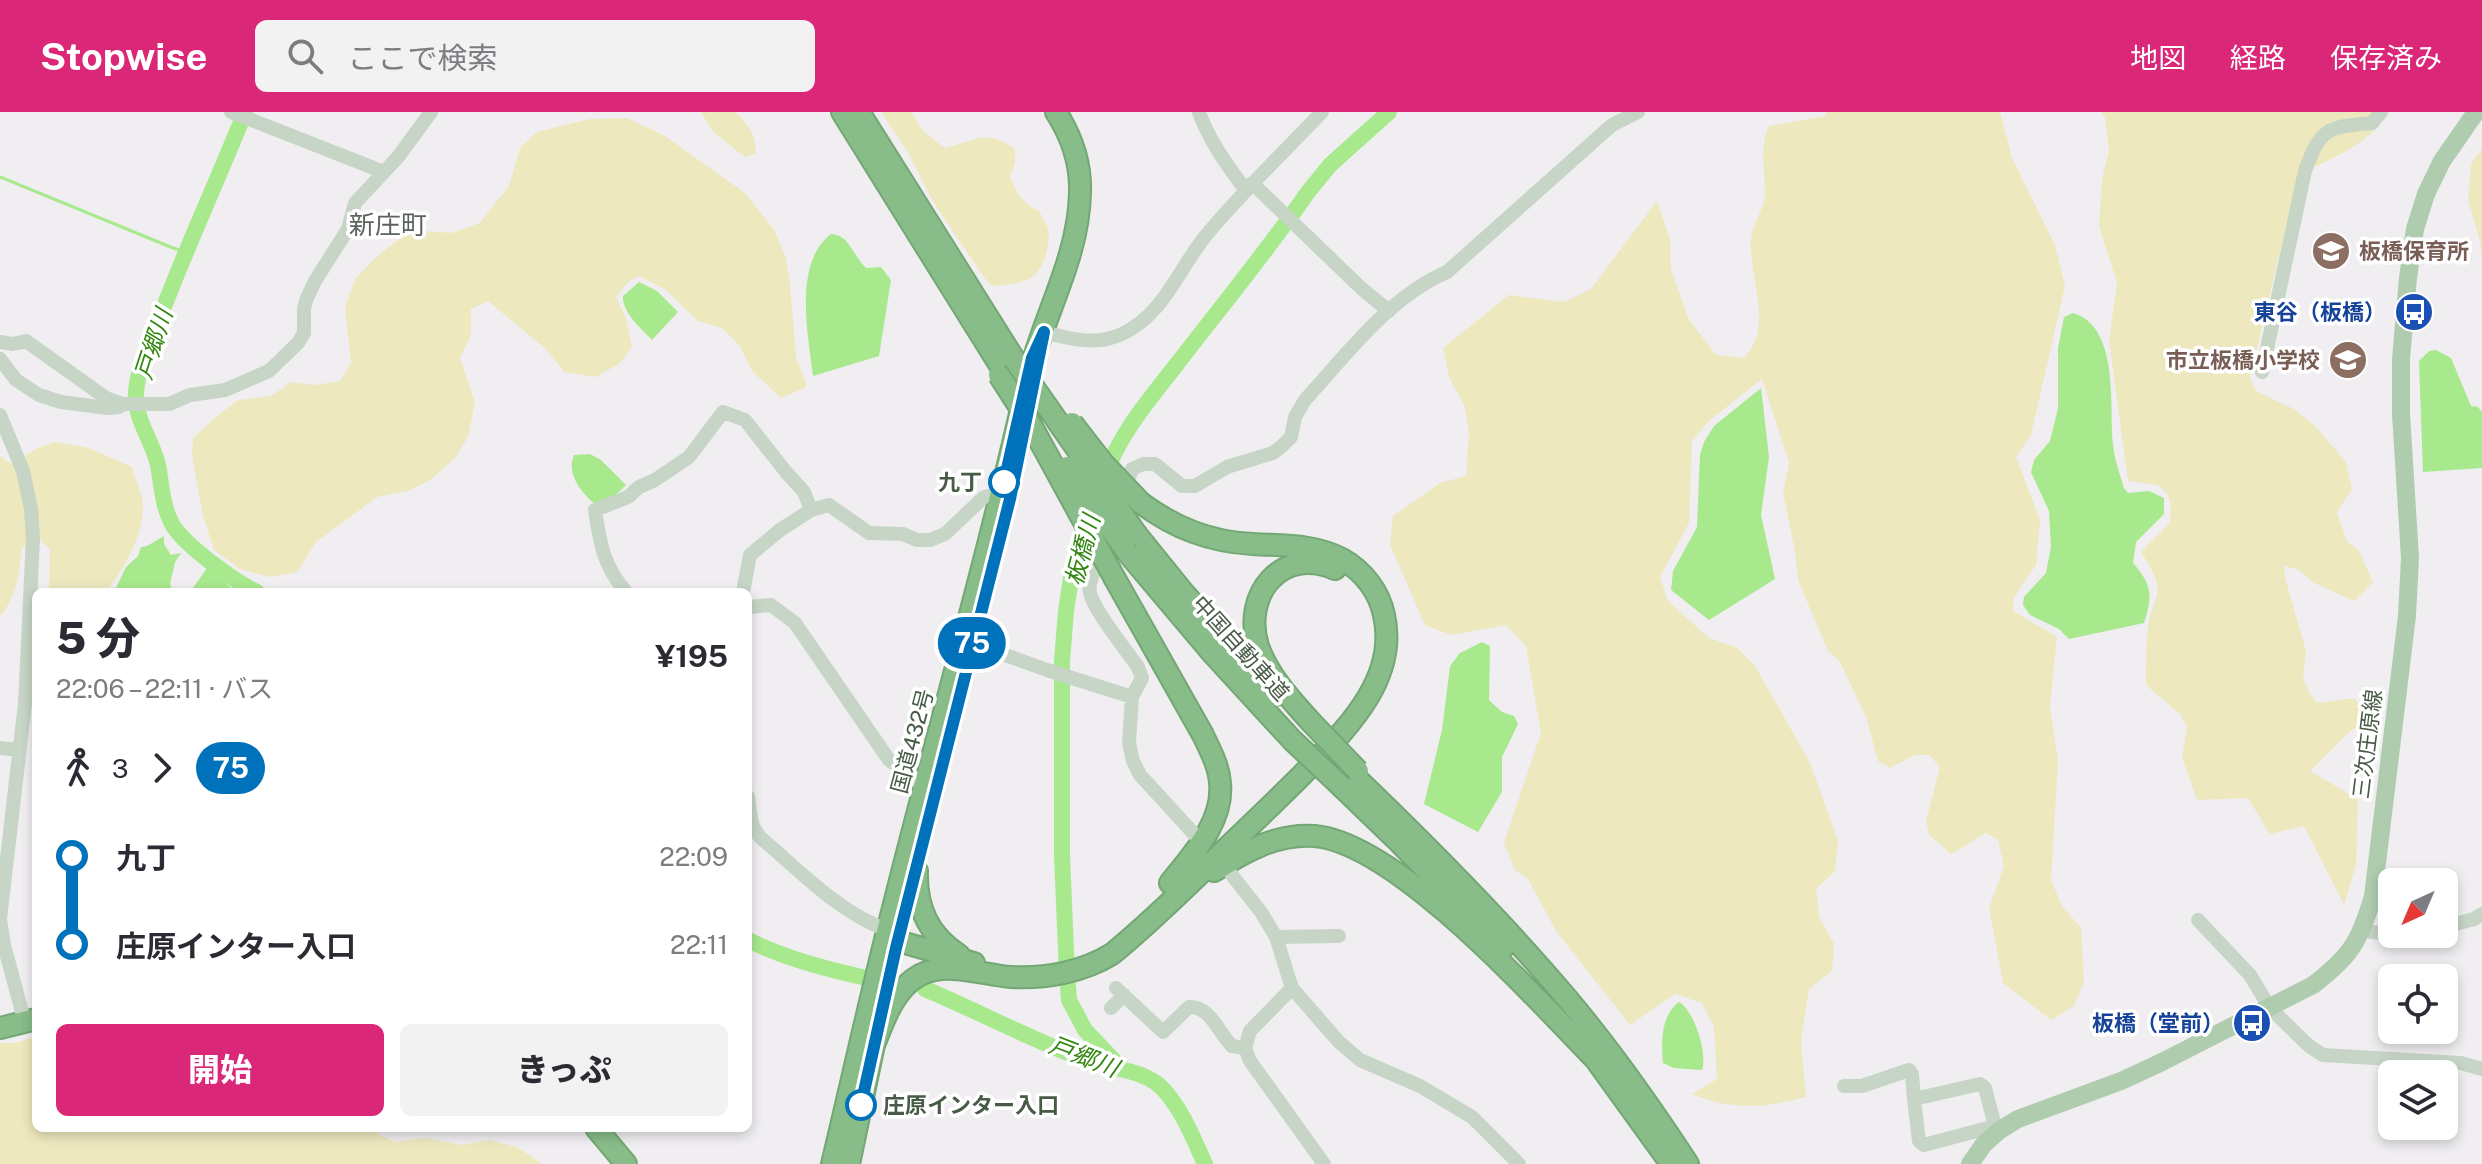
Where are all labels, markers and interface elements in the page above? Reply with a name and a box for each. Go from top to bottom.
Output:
search box [255,20,815,92]
text: Stopwise [40,34,207,79]
icon: search [283,34,327,78]
text: ここで検索 [347,40,497,76]
text: 地図 [2130,41,2186,74]
text: 経路 [2230,41,2286,74]
text: 保存済み [2330,41,2442,74]
district label: 新庄町 [349,209,427,240]
school or university icon: 板橋保育所 [2310,230,2352,272]
place label: 板橋保育所 [2359,238,2469,264]
bus stop icon: 東谷（板橋） [2393,291,2435,333]
place label: 東谷（板橋） [2254,299,2386,325]
water label: 戸郷川 [129,303,178,383]
school or university icon: 市立板橋小学校 [2327,339,2369,381]
place label: 市立板橋小学校 [2166,347,2320,373]
marker: 九丁 [989,467,1019,497]
place label: 九丁 [938,469,982,495]
water label: 板橋川 [1059,509,1106,588]
street label: 中国自動車道 [1187,590,1295,706]
text: 5 分 [56,612,140,664]
line badge: 75 [936,617,1008,669]
text: 75 [954,626,990,659]
text: ¥195 [655,638,728,674]
text: 22:06 – 22:11 · バス [56,673,273,704]
street label: 国道432号 [886,686,938,796]
street label: 三次庄原線 [2347,688,2387,800]
icon: walk [56,746,100,790]
icon: forward [140,746,184,790]
text: 75 [212,751,249,784]
text: 3 [112,753,128,784]
text: 九丁 [116,840,176,876]
text: 22:09 [659,841,728,872]
north arrow [2378,868,2458,948]
map controls [2378,868,2458,1140]
text: 庄原インター入口 [116,928,356,964]
text: 22:11 [670,929,728,960]
button: locate [2378,964,2458,1044]
bus stop icon: 板橋（堂前） [2231,1002,2273,1044]
place label: 板橋（堂前） [2092,1010,2224,1036]
button: 開始 [56,1024,384,1116]
button: きっぷ [400,1024,728,1116]
water label: 戸郷川 [1045,1030,1125,1083]
button: layers [2378,1060,2458,1140]
marker: 庄原インター入口 [846,1090,876,1120]
place label: 庄原インター入口 [883,1092,1059,1118]

